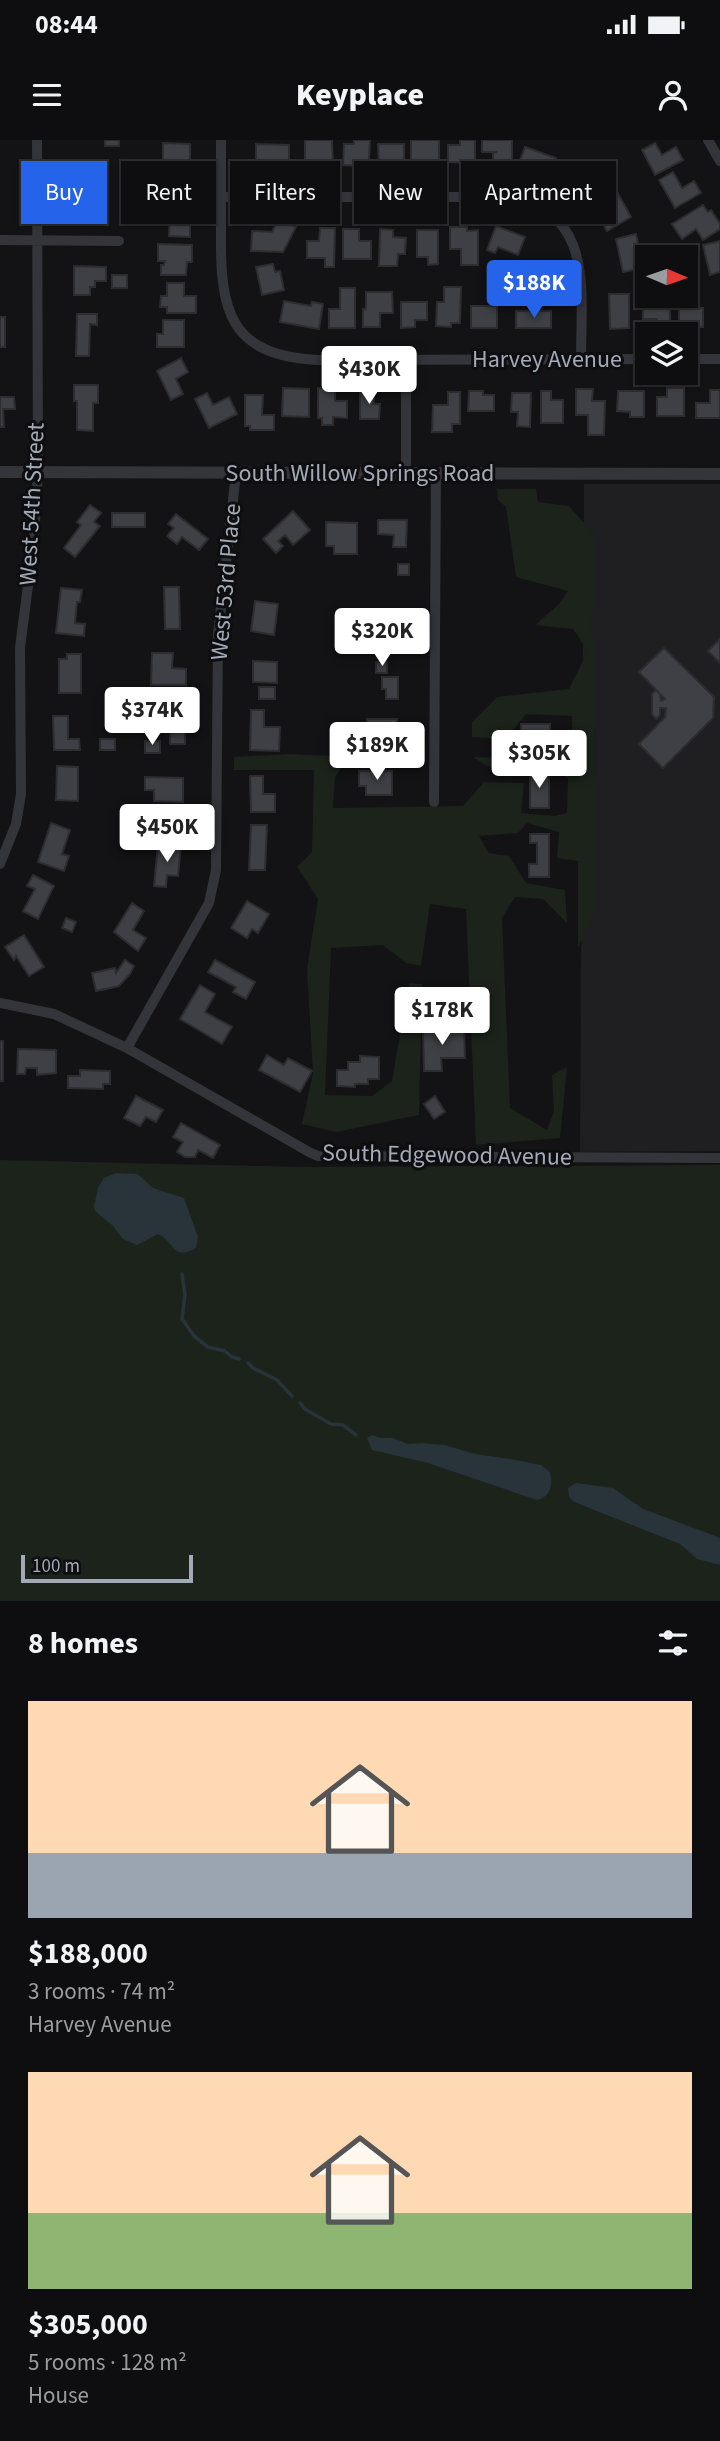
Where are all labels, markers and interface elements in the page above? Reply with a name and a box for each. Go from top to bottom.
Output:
text: 08:44 [35,6,98,43]
text: Keyplace [296,72,424,118]
icon: menu [28,76,66,114]
icon: person [654,76,692,114]
chip: Buy [21,161,107,224]
chip: Rent [121,161,216,224]
chip: Filters [230,161,340,224]
chip: New [354,161,447,224]
chip: Apartment [461,161,616,224]
north arrow [635,245,698,308]
map controls [635,245,698,385]
pin: $188K [485,260,583,320]
text: $188K [503,266,565,299]
button: layers [635,322,698,385]
street label: Harvey Avenue [472,342,622,377]
pin: $430K [320,346,418,406]
text: $430K [338,352,400,385]
street label: West 54th Street [10,422,54,586]
street label: South Willow Springs Road [226,456,494,491]
street label: West 53rd Place [202,502,250,662]
pin: $320K [333,608,431,668]
text: $320K [351,614,413,647]
pin: $374K [103,688,201,747]
text: $374K [121,693,183,726]
pin: $189K [328,722,426,782]
text: $189K [346,728,408,761]
pin: $305K [490,730,588,790]
text: $305K [508,736,570,769]
pin: $450K [118,804,216,864]
text: $450K [136,810,198,843]
pin: $178K [393,988,491,1047]
text: $178K [411,993,473,1026]
street label: South Edgewood Avenue [322,1135,572,1175]
scale bar [21,1552,192,1584]
text: 100 m [32,1553,80,1580]
text: 8 homes [28,1622,138,1665]
icon: filters [654,1624,692,1662]
icon: home [297,1746,423,1872]
text: $188,000 [28,1932,148,1975]
text: 3 rooms · 74 m² [28,1975,175,2008]
text: Harvey Avenue [28,2008,172,2041]
icon: home [297,2117,423,2243]
text: $305,000 [28,2303,148,2346]
text: 5 rooms · 128 m² [28,2346,187,2379]
text: House [28,2379,89,2412]

